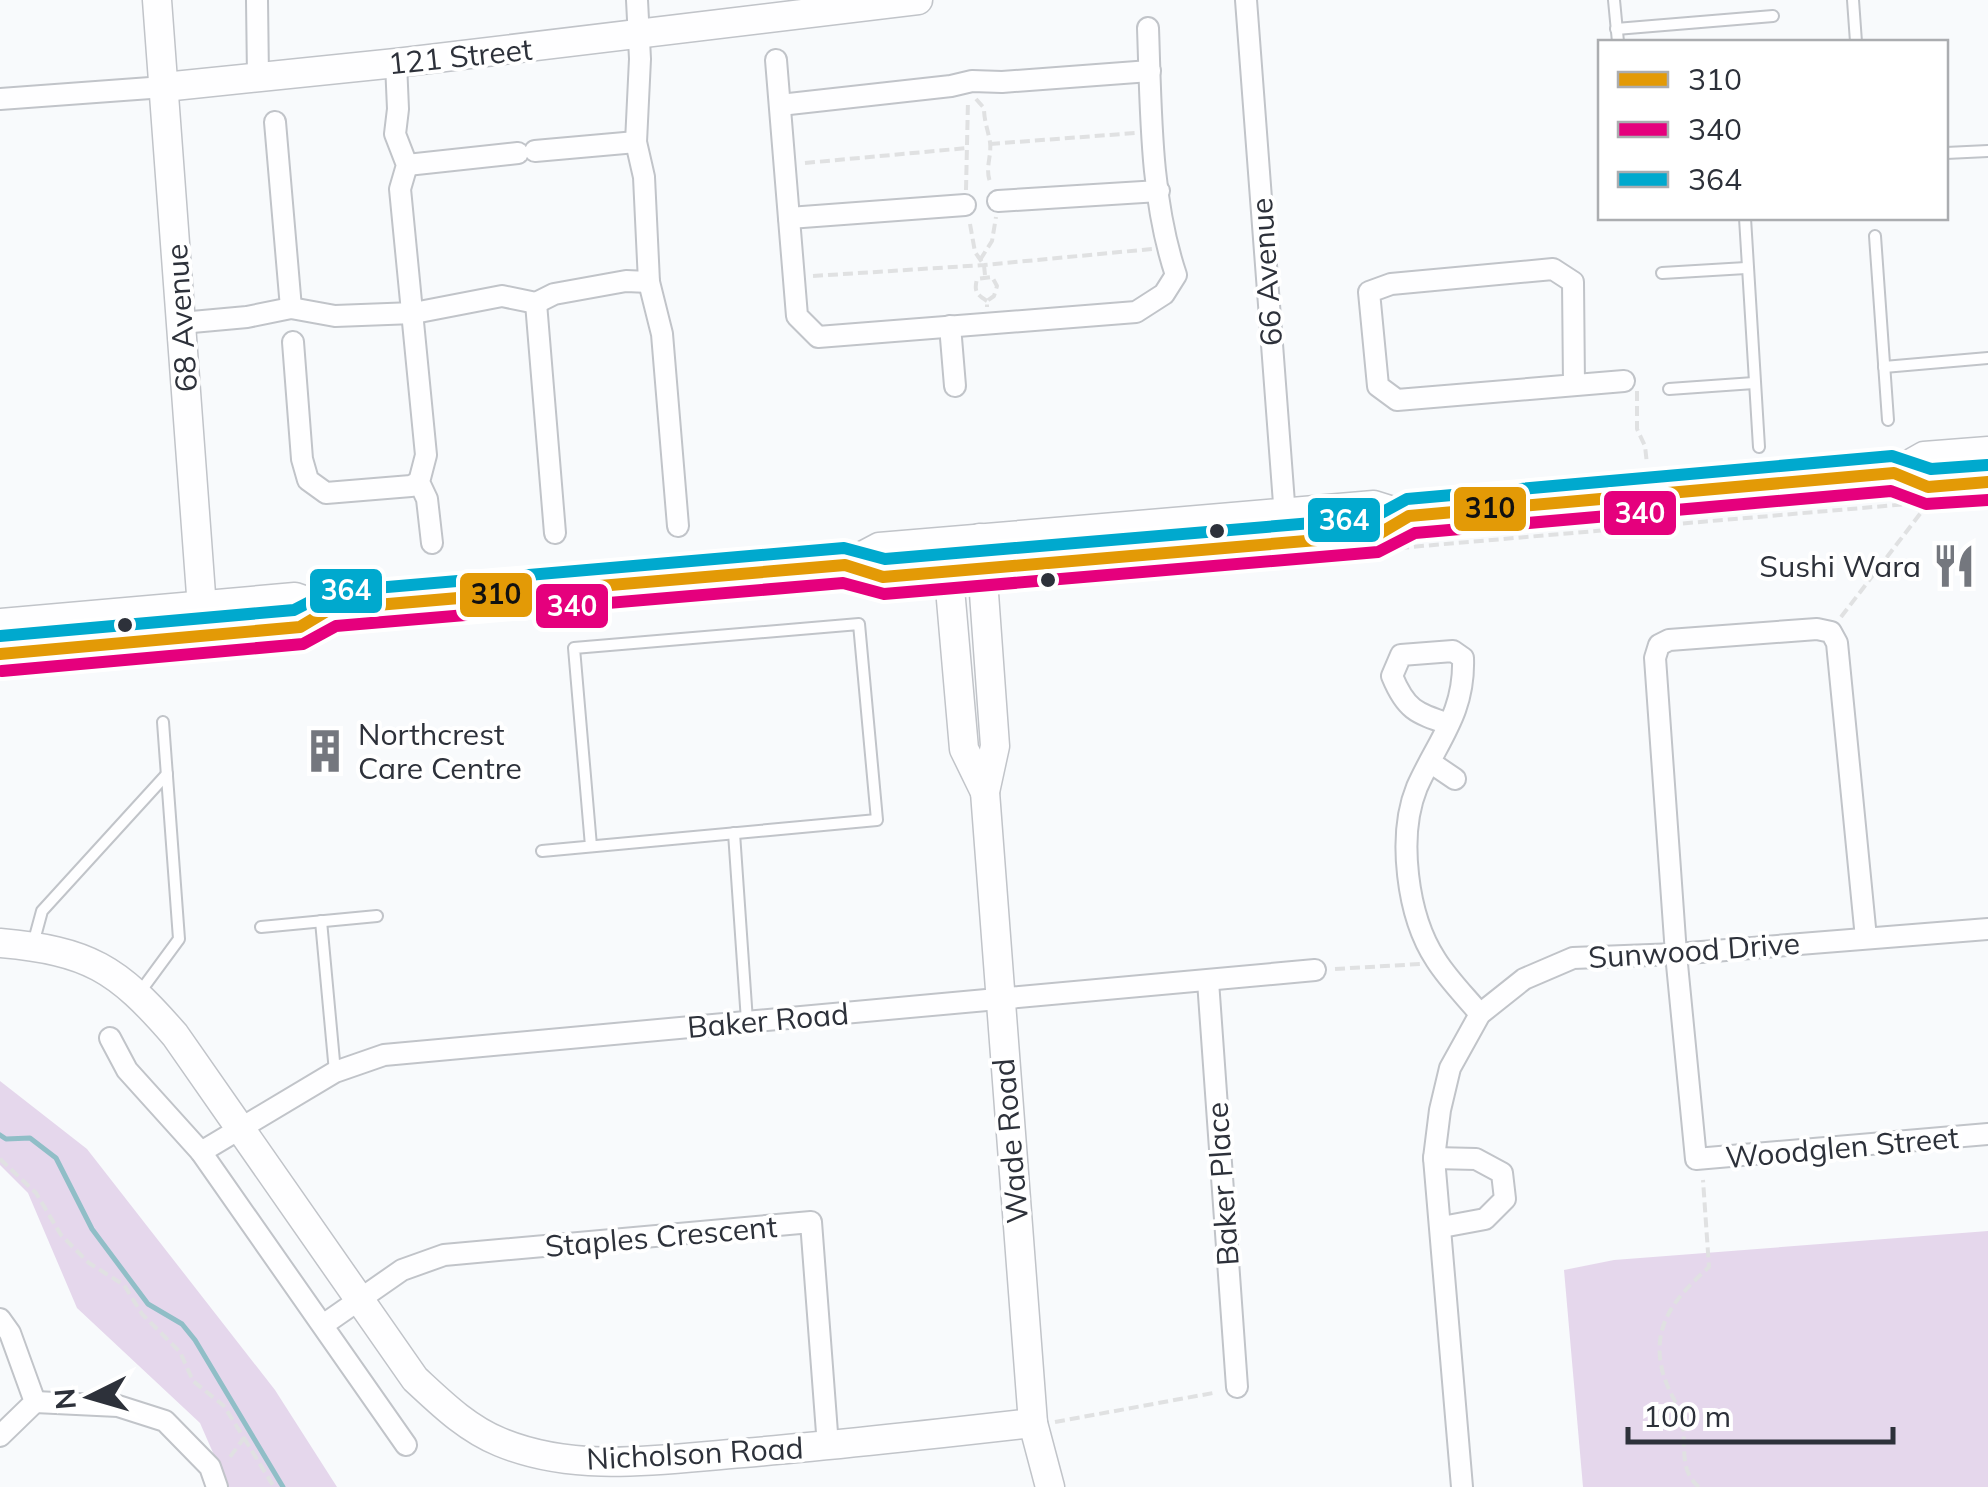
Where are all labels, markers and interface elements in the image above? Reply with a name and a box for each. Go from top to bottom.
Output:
street label: 121 Street [386,30,534,82]
legend [1598,40,1948,220]
text: 310 [1688,60,1742,98]
text: 340 [1688,110,1742,148]
text: 364 [1688,160,1742,198]
street label: 66 Avenue [1242,197,1290,347]
street label: 68 Avenue [157,243,205,393]
line badge: 310 [1452,485,1528,533]
line badge: 340 [1602,489,1678,537]
text: 310 [1465,490,1515,525]
text: 340 [1615,495,1665,530]
line badge: 364 [1306,496,1382,544]
text: 364 [1319,502,1369,537]
unlabelled marker [1207,521,1227,541]
restaurant icon: Sushi Wara [1930,542,1978,590]
place label: Sushi Wara [1759,547,1921,585]
line badge: 364 [308,567,384,615]
unlabelled marker [1038,570,1058,590]
line badge: 310 [458,571,534,619]
text: 364 [321,572,371,607]
text: 310 [471,576,521,611]
line badge: 340 [534,582,610,630]
text: 340 [547,588,597,623]
unlabelled marker [115,615,135,635]
place label: Northcrest Care Centre [358,715,522,787]
building icon: Northcrest Care Centre [301,727,349,775]
street label: Sunwood Drive [1587,924,1801,976]
street label: Baker Road [686,994,850,1046]
street label: Wade Road [984,1057,1036,1225]
street label: Baker Place [1197,1101,1247,1267]
street label: Woodglen Street [1724,1118,1960,1176]
street label: Staples Crescent [543,1207,779,1265]
north arrow [40,1347,140,1447]
scale bar [1628,1382,1893,1444]
text: N [46,1387,83,1411]
text: 100 m [1643,1397,1731,1435]
street label: Nicholson Road [586,1428,804,1478]

